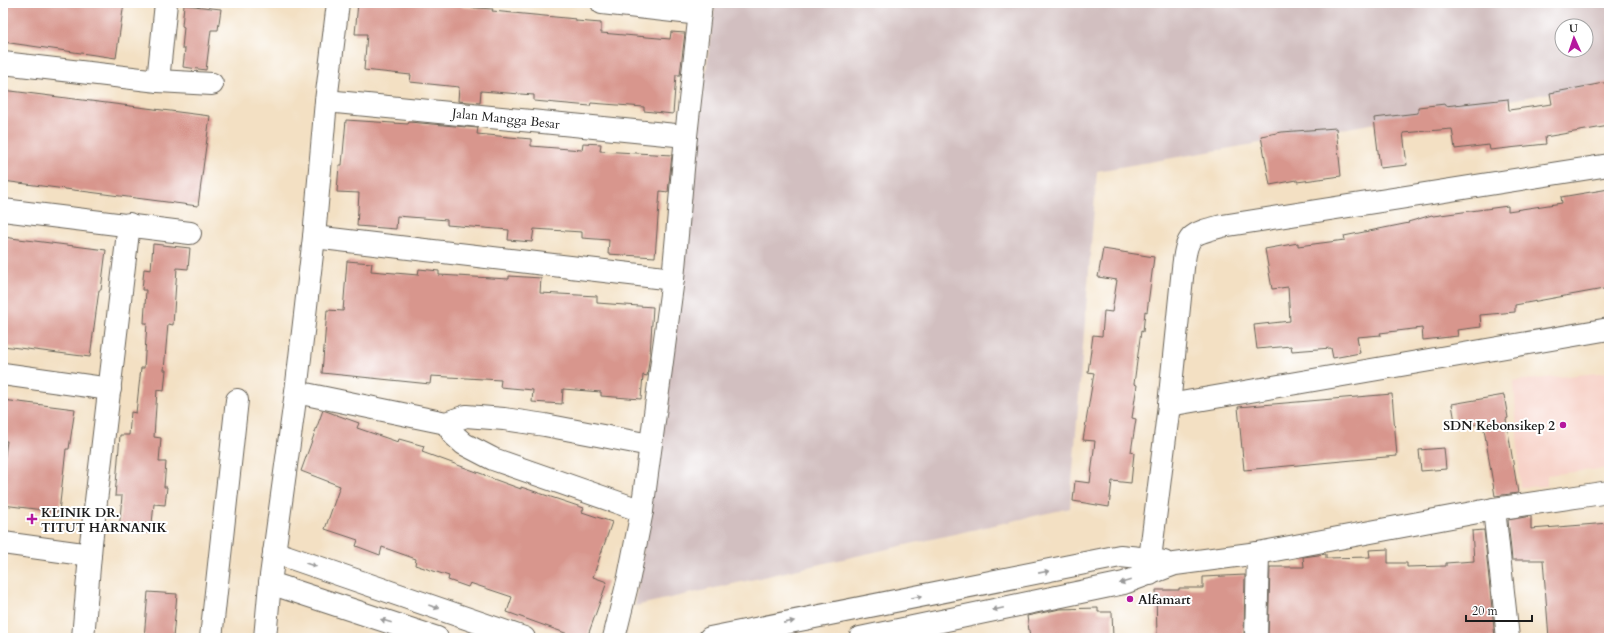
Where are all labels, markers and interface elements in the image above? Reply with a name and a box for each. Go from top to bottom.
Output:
north arrow [1554,18,1594,58]
text: U [1569,21,1578,36]
street label: Jalan Mangga Besar [449,104,561,134]
place label: SDN Kebonsikep 2 [1443,417,1555,435]
marker: SDN Kebonsikep 2 [1558,420,1568,430]
place label: KLINIK DR. TITUT HARNANIK [41,504,168,537]
marker: KLINIK DR. TITUT HARNANIK [26,513,38,525]
one-way arrow [305,562,317,568]
one-way arrow [1038,568,1051,574]
one-way arrow [1119,580,1131,586]
place label: Alfamart [1138,591,1191,609]
one-way arrow [911,594,923,600]
marker: Alfamart [1125,594,1135,604]
scale bar [1466,597,1532,623]
text: 20 m [1472,603,1499,619]
one-way arrow [428,604,440,610]
one-way arrow [992,607,1004,613]
one-way arrow [380,618,392,624]
one-way arrow [783,619,796,625]

